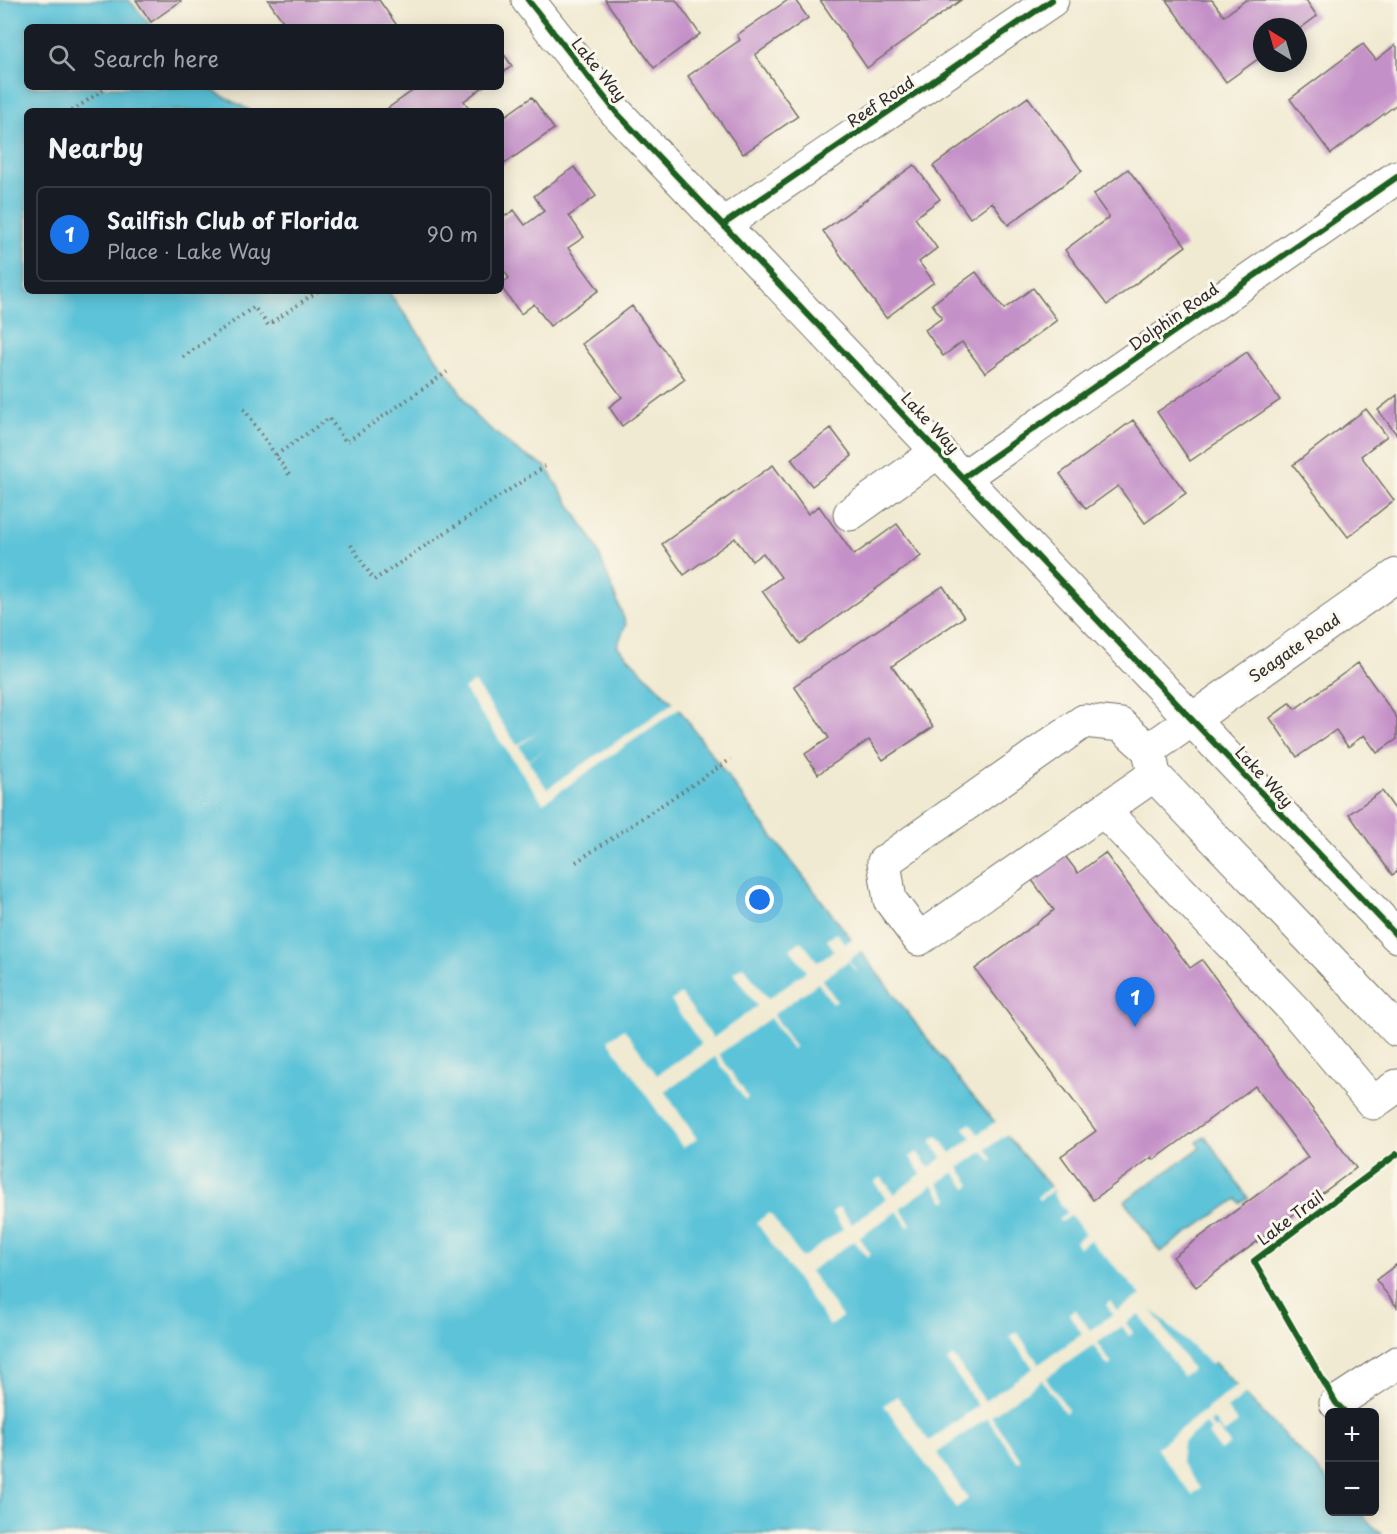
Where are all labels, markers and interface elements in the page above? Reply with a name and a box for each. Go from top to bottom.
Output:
north arrow [1253,18,1307,72]
search box [24,24,504,90]
street label: Lake Way [567,32,633,106]
icon: search [45,41,78,74]
text: Search here [93,41,219,74]
street label: Reef Road [841,70,919,132]
text: Nearby [48,128,143,167]
text: Sailfish Club of Florida [107,203,359,236]
text: 1 [65,219,74,249]
text: 90 m [427,219,478,249]
text: Place · Lake Way [107,236,271,266]
street label: Dolphin Road [1123,276,1223,356]
street label: Lake Way [896,386,966,458]
street label: Seagate Road [1243,607,1345,687]
street label: Lake Way [1230,740,1300,812]
your location [745,885,774,914]
pin: 1 [1116,978,1154,1027]
street label: Lake Trail [1252,1184,1328,1250]
map controls [1325,1408,1379,1516]
button: + [1325,1408,1379,1462]
button: − [1325,1462,1379,1516]

